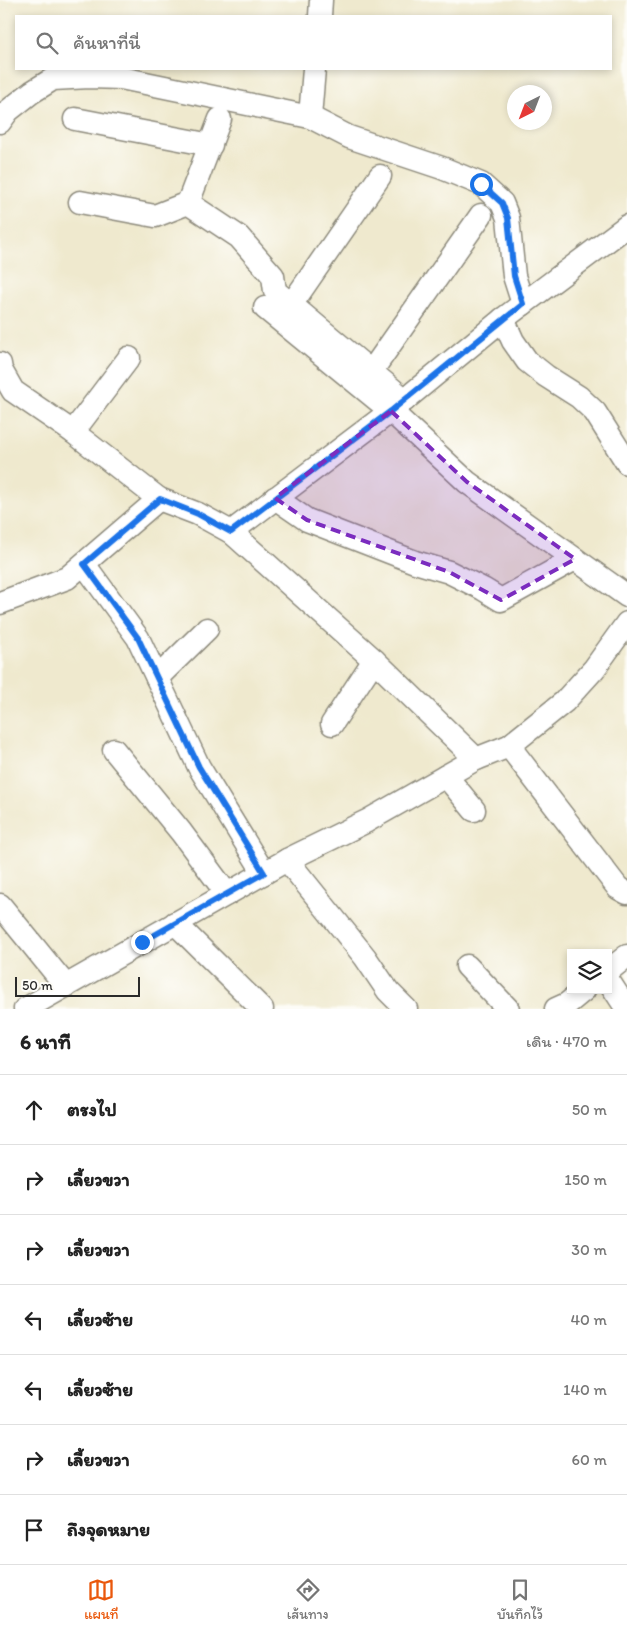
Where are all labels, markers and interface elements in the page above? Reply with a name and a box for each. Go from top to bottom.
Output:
search box [15,15,612,70]
icon: search [33,29,61,57]
text: ค้นหาที่นี่ [73,31,141,54]
north arrow [507,85,552,130]
route start [470,173,493,196]
route end [131,931,154,954]
map controls [567,949,612,994]
button: layers [567,949,612,994]
scale bar [15,974,140,997]
text: 50 m [22,977,53,994]
text: 6 นาที [20,1029,71,1054]
text: เดิน · 470 m [526,1032,607,1051]
icon: ahead [20,1096,48,1124]
text: ตรงไป [67,1098,117,1121]
text: 50 m [572,1100,607,1119]
icon: right [20,1166,48,1194]
text: เลี้ยวขวา [67,1168,130,1191]
text: 150 m [564,1170,607,1189]
icon: right [20,1236,48,1264]
text: เลี้ยวขวา [67,1238,130,1261]
text: 30 m [571,1240,607,1259]
icon: left [20,1306,48,1334]
text: เลี้ยวซ้าย [67,1308,133,1331]
text: 40 m [570,1310,607,1329]
icon: left [20,1376,48,1404]
text: เลี้ยวซ้าย [67,1378,133,1401]
text: 140 m [563,1380,607,1399]
icon: right [20,1446,48,1474]
text: เลี้ยวขวา [67,1448,130,1471]
text: 60 m [572,1450,607,1469]
icon: arrive [20,1516,48,1544]
text: ถึงจุดหมาย [67,1518,150,1541]
tab: แผนที่ [84,1576,119,1623]
tab: เส้นทาง [287,1576,329,1623]
tab: บันทึกไว้ [497,1576,543,1623]

